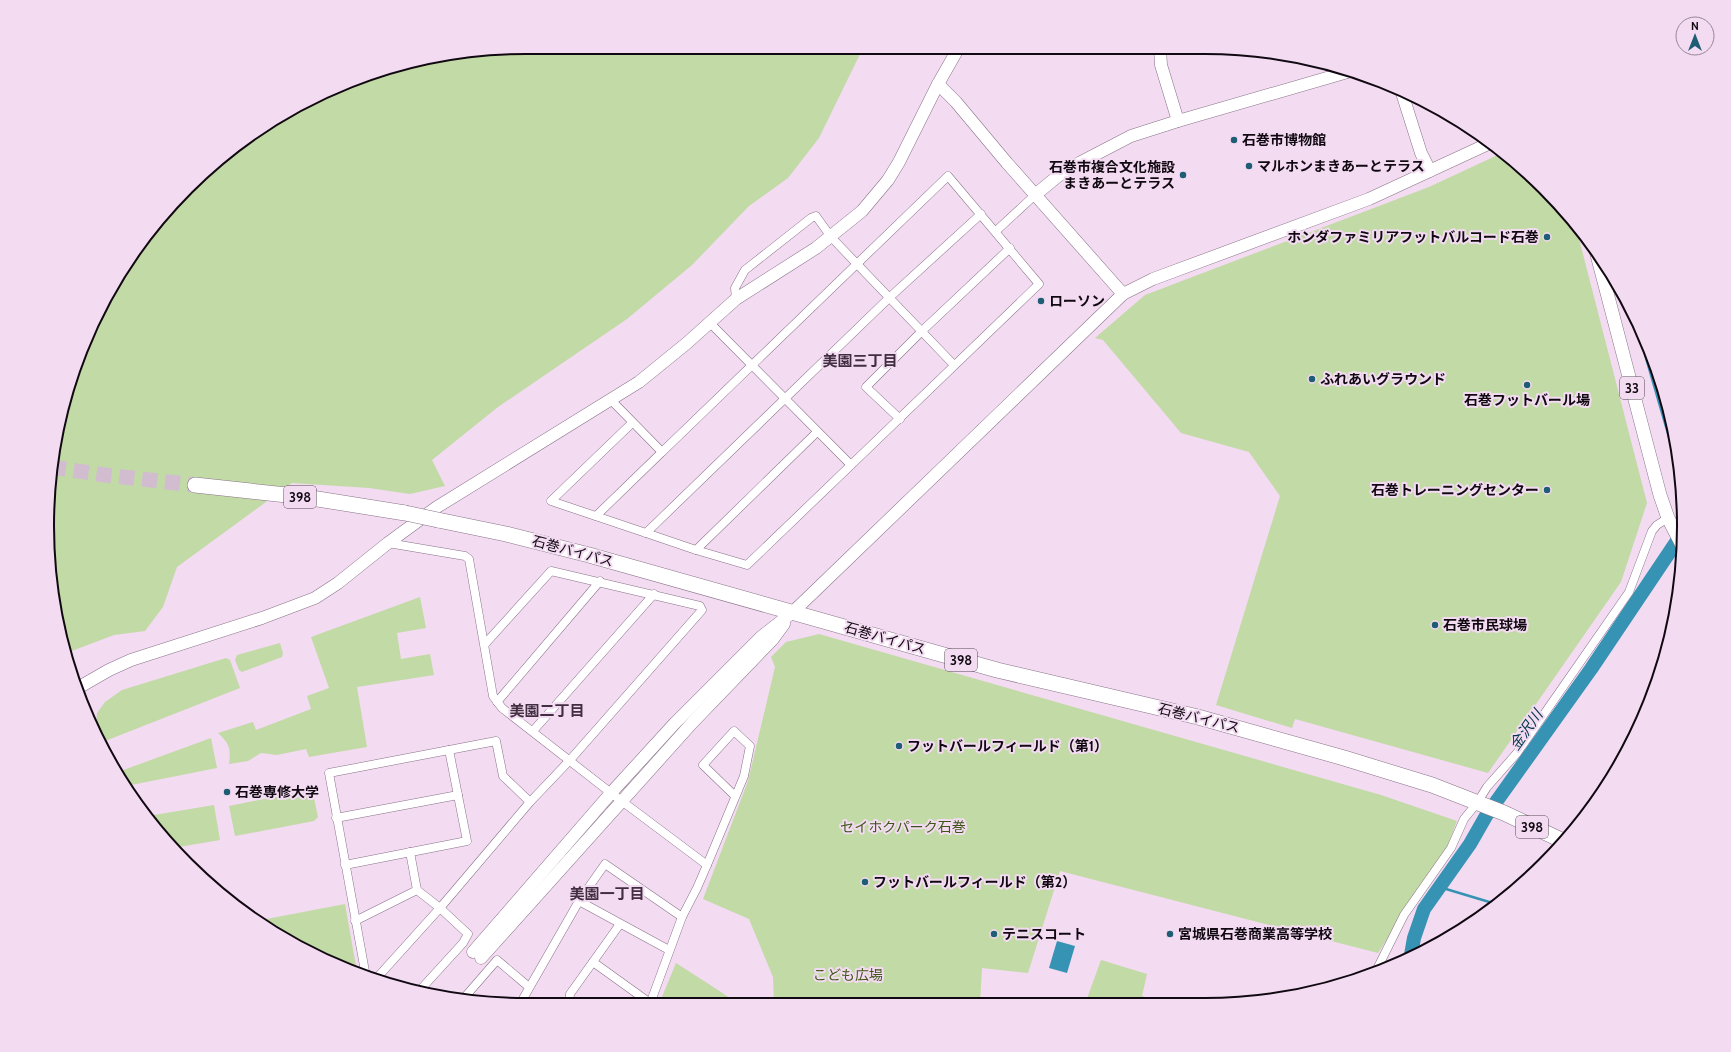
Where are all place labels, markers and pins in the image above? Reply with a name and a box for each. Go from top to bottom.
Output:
place label: 石巻市博物館 [1242,131,1326,149]
marker: 石巻市博物館 [1229,135,1239,145]
place label: マルホンまきあーとテラス [1257,157,1425,175]
place label: 石巻市複合文化施設 まきあーとテラス [1049,158,1175,192]
marker: マルホンまきあーとテラス [1244,161,1254,171]
marker: 石巻市複合文化施設 まきあーとテラス [1178,170,1188,180]
place label: ホンダファミリアフットバルコード石巻 [1287,228,1539,246]
marker: ホンダファミリアフットバルコード石巻 [1542,232,1552,242]
place label: ローソン [1049,292,1105,310]
marker: ローソン [1036,296,1046,306]
place label: ふれあいグラウンド [1320,370,1446,388]
marker: ふれあいグラウンド [1307,374,1317,384]
marker: 石巻フットバール場 [1522,380,1532,390]
place label: 石巻フットバール場 [1464,391,1590,409]
place label: 石巻トレーニングセンター [1371,481,1539,499]
marker: 石巻トレーニングセンター [1542,485,1552,495]
place label: 石巻市民球場 [1443,616,1527,634]
marker: 石巻市民球場 [1430,620,1440,630]
place label: フットバールフィールド（第1） [907,737,1108,755]
marker: フットバールフィールド（第1） [894,741,904,751]
place label: 石巻専修大学 [235,783,319,801]
marker: 石巻専修大学 [222,787,232,797]
place label: フットバールフィールド（第2） [873,873,1076,891]
marker: フットバールフィールド（第2） [860,877,870,887]
place label: テニスコート [1002,925,1086,943]
place label: 宮城県石巻商業高等学校 [1178,925,1332,943]
marker: テニスコート [989,929,999,939]
marker: 宮城県石巻商業高等学校 [1165,929,1175,939]

